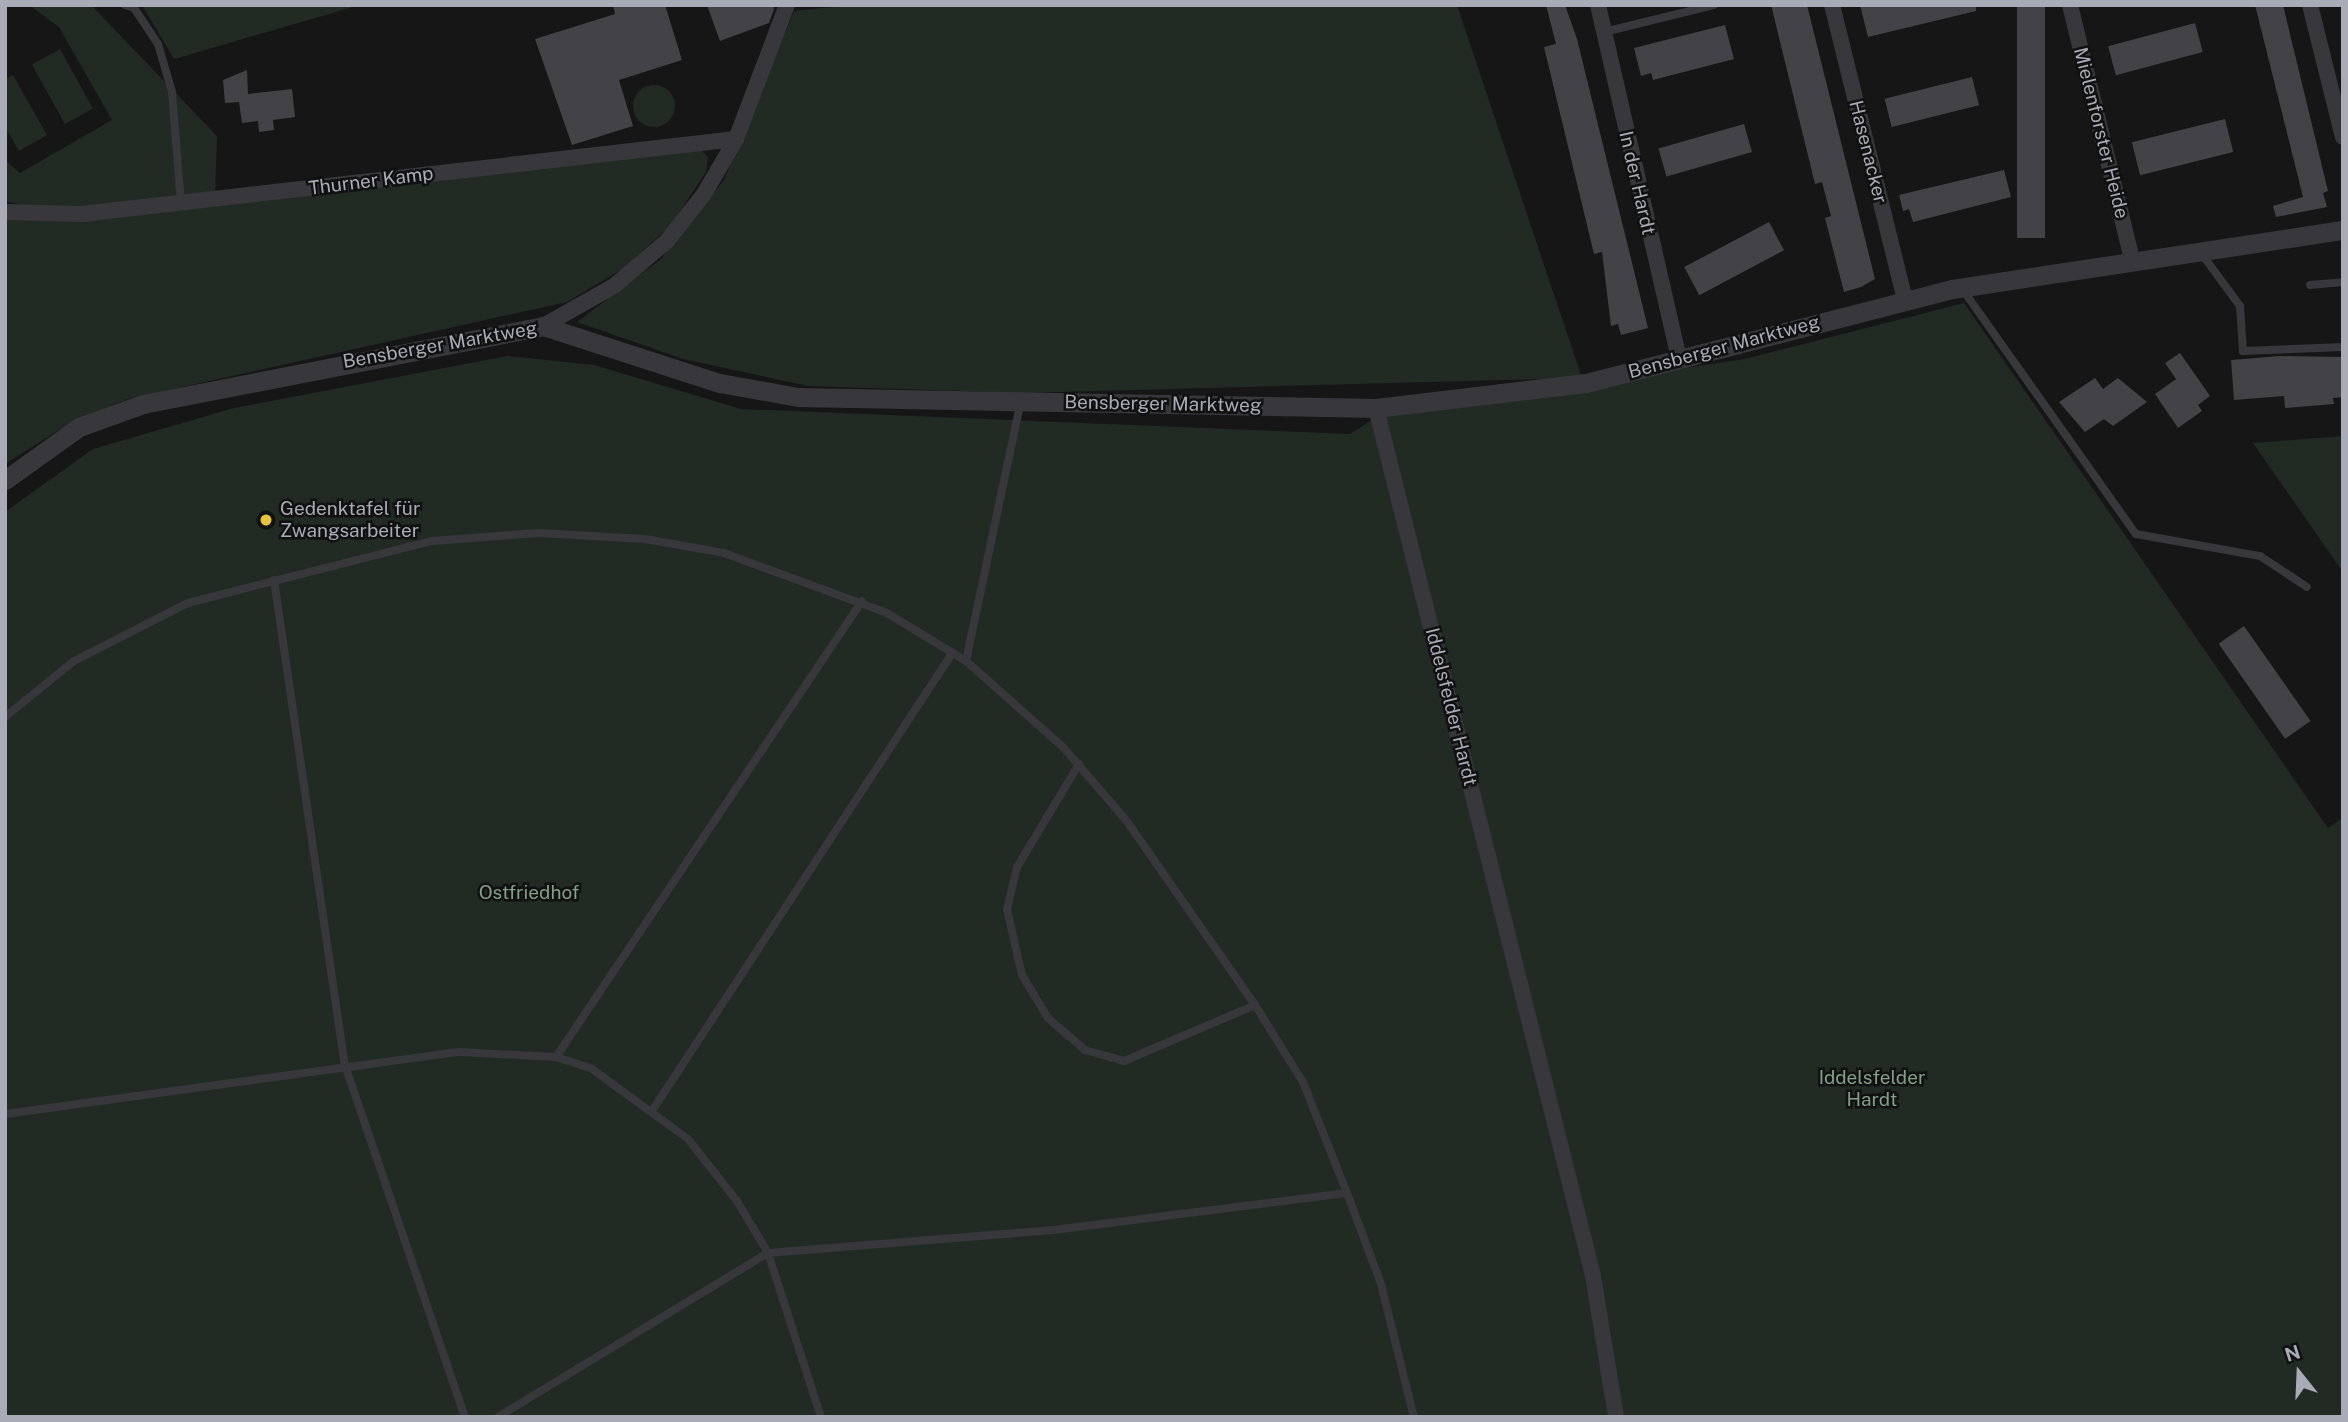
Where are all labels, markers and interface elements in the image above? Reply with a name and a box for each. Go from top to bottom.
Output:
street label: Mielenforster Heide [2069,45,2133,221]
street label: Hasenacker [1844,98,1892,206]
street label: In der Hardt [1614,129,1660,237]
street label: Thurner Kamp [307,162,435,200]
street label: Bensberger Marktweg [1626,310,1822,384]
street label: Bensberger Marktweg [341,317,539,373]
street label: Bensberger Marktweg [1064,391,1262,417]
place label: Gedenktafel für Zwangsarbeiter [280,498,420,542]
marker: Gedenktafel für Zwangsarbeiter [258,512,274,528]
street label: Iddelsfelder Hardt [1420,625,1482,789]
park label: Ostfriedhof [479,882,579,904]
park label: Iddelsfelder Hardt [1819,1067,1925,1111]
north arrow [2264,1338,2334,1408]
text: N [2282,1340,2303,1366]

